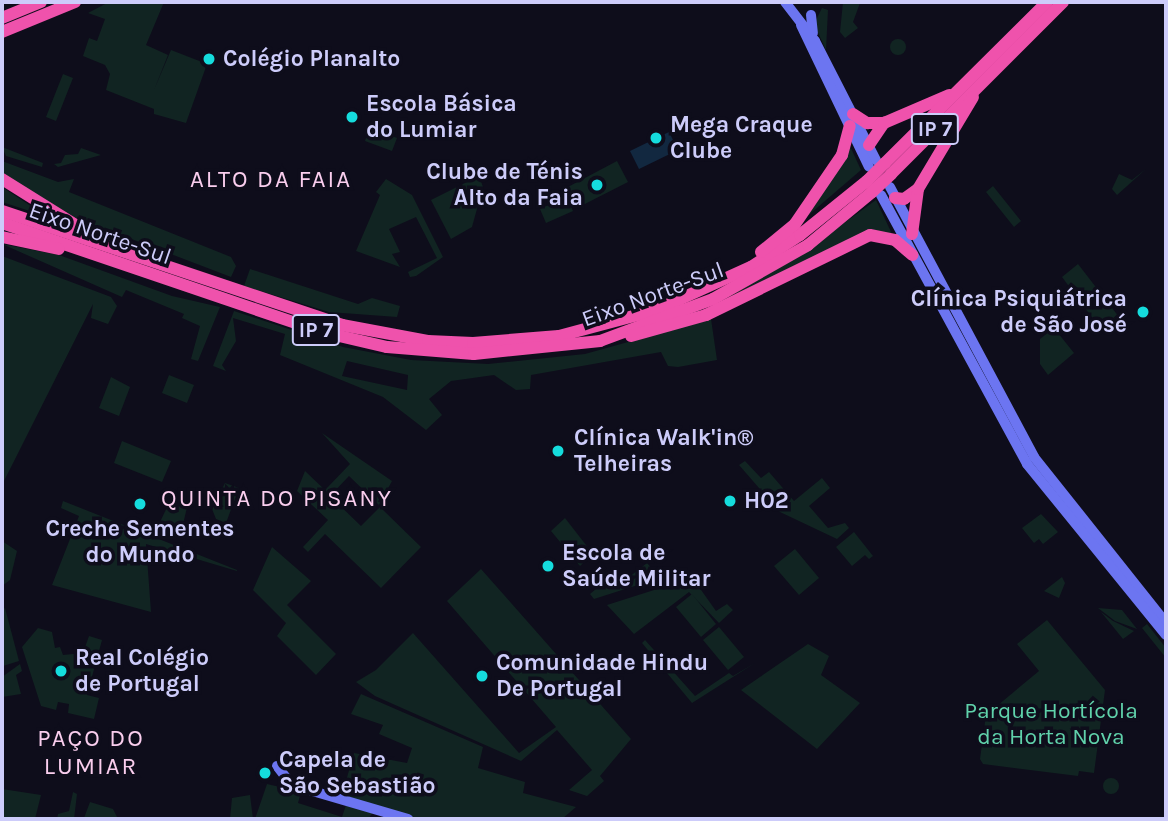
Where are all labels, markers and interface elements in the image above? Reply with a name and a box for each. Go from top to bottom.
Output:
place label: Colégio Planalto [223,45,400,73]
marker: Colégio Planalto [201,51,217,67]
place label: Escola Básica do Lumiar [366,90,517,144]
marker: Escola Básica do Lumiar [344,109,360,125]
place label: Mega Craque Clube [670,111,813,165]
road number: IP 7 [911,111,960,146]
marker: Mega Craque Clube [648,130,664,146]
place label: Clube de Ténis Alto da Faia [426,158,583,212]
district label: ALTO DA FAIA [192,166,350,194]
marker: Clube de Ténis Alto da Faia [589,177,605,193]
street label: Eixo Norte-Sul [25,197,175,271]
street label: Eixo Norte-Sul [578,257,728,333]
place label: Clínica Psiquiátrica de São José [911,285,1127,339]
marker: Clínica Psiquiátrica de São José [1133,302,1153,322]
road number: IP 7 [292,312,340,348]
place label: Clínica Walk'in® Telheiras [574,424,754,478]
marker: Clínica Walk'in® Telheiras [548,441,568,461]
district label: QUINTA DO PISANY [163,485,391,513]
place label: H02 [744,487,789,515]
marker: H02 [722,493,738,509]
marker: Creche Sementes do Mundo [132,496,148,512]
place label: Creche Sementes do Mundo [46,515,234,569]
place label: Escola de Saúde Militar [562,539,710,593]
marker: Escola de Saúde Militar [540,558,556,574]
place label: Real Colégio de Portugal [75,644,209,698]
place label: Comunidade Hindu De Portugal [496,649,708,703]
marker: Real Colégio de Portugal [53,663,69,679]
marker: Comunidade Hindu De Portugal [474,668,490,684]
park label: Parque Hortícola da Horta Nova [964,697,1138,751]
district label: PAÇO DO LUMIAR [38,725,144,781]
place label: Capela de São Sebastião [279,746,436,800]
marker: Capela de São Sebastião [257,765,273,781]

